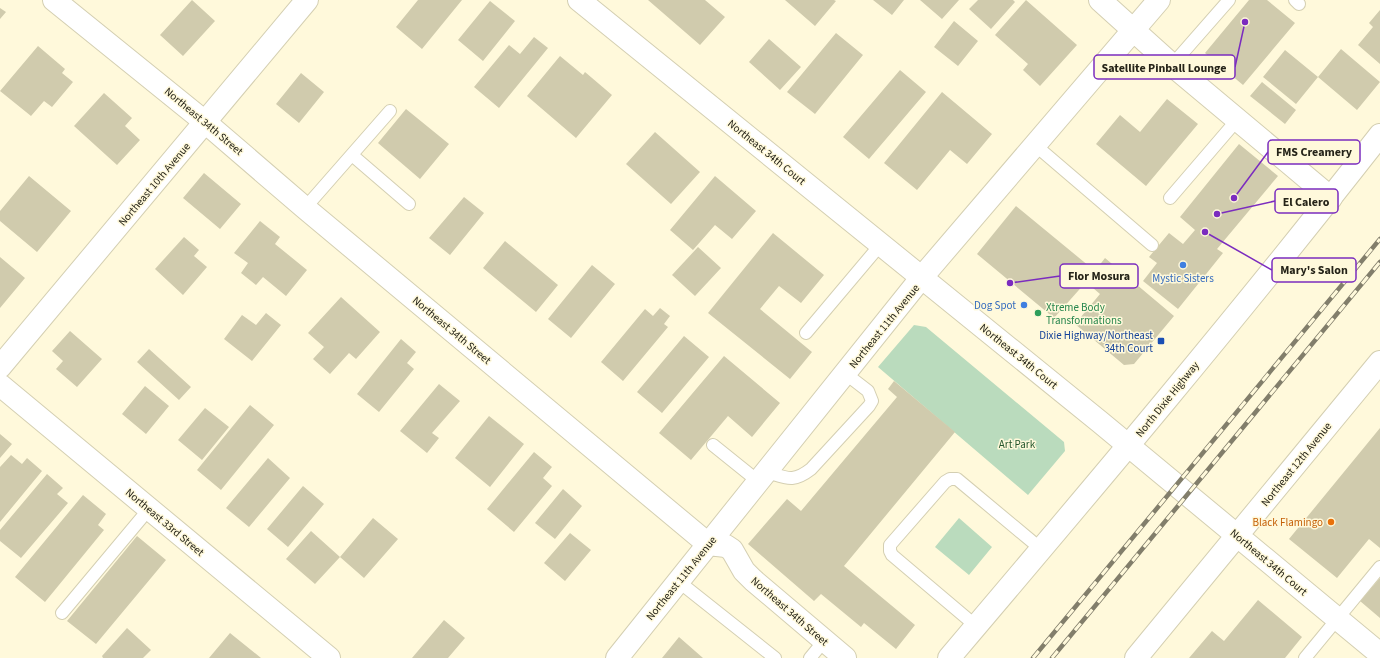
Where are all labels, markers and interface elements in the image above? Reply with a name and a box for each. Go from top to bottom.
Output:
callout: Satellite Pinball Lounge [1094,55,1235,79]
text: Satellite Pinball Lounge [1102,60,1227,77]
street label: Northeast 34th Street [161,84,246,159]
street label: Northeast 34th Court [725,116,809,189]
street label: Northeast 10th Avenue [115,139,194,229]
callout: FMS Creamery [1268,140,1360,164]
text: FMS Creamery [1276,144,1353,161]
callout: El Calero [1275,189,1338,213]
text: El Calero [1283,194,1330,211]
callout: Mary's Salon [1272,258,1356,282]
marker: Mystic Sisters [1178,260,1188,270]
text: Mary's Salon [1280,262,1348,279]
callout: Flor Mosura [1060,264,1138,288]
text: Flor Mosura [1068,268,1130,285]
place label: Mystic Sisters [1152,271,1214,286]
street label: Northeast 11th Avenue [846,281,923,372]
street label: Northeast 34th Street [409,293,494,368]
place label: Dog Spot [974,298,1016,313]
marker: Dog Spot [1019,300,1029,310]
place label: Xtreme Body Transformations [1046,300,1122,328]
marker: Xtreme Body Transformations [1033,308,1043,318]
street label: Northeast 34th Court [977,320,1061,393]
place label: Dixie Highway/Northeast 34th Court [1039,328,1153,356]
marker: Dixie Highway/Northeast 34th Court [1156,336,1166,346]
street label: North Dixie Highway [1132,358,1203,440]
street label: Northeast 12th Avenue [1258,419,1335,510]
park label: Art Park [999,437,1036,452]
street label: Northeast 33rd Street [122,485,207,560]
place label: Black Flamingo [1253,515,1323,530]
marker: Black Flamingo [1326,517,1336,527]
street label: Northeast 34th Court [1227,526,1311,599]
street label: Northeast 11th Avenue [643,533,720,624]
street label: Northeast 34th Street [748,574,832,649]

